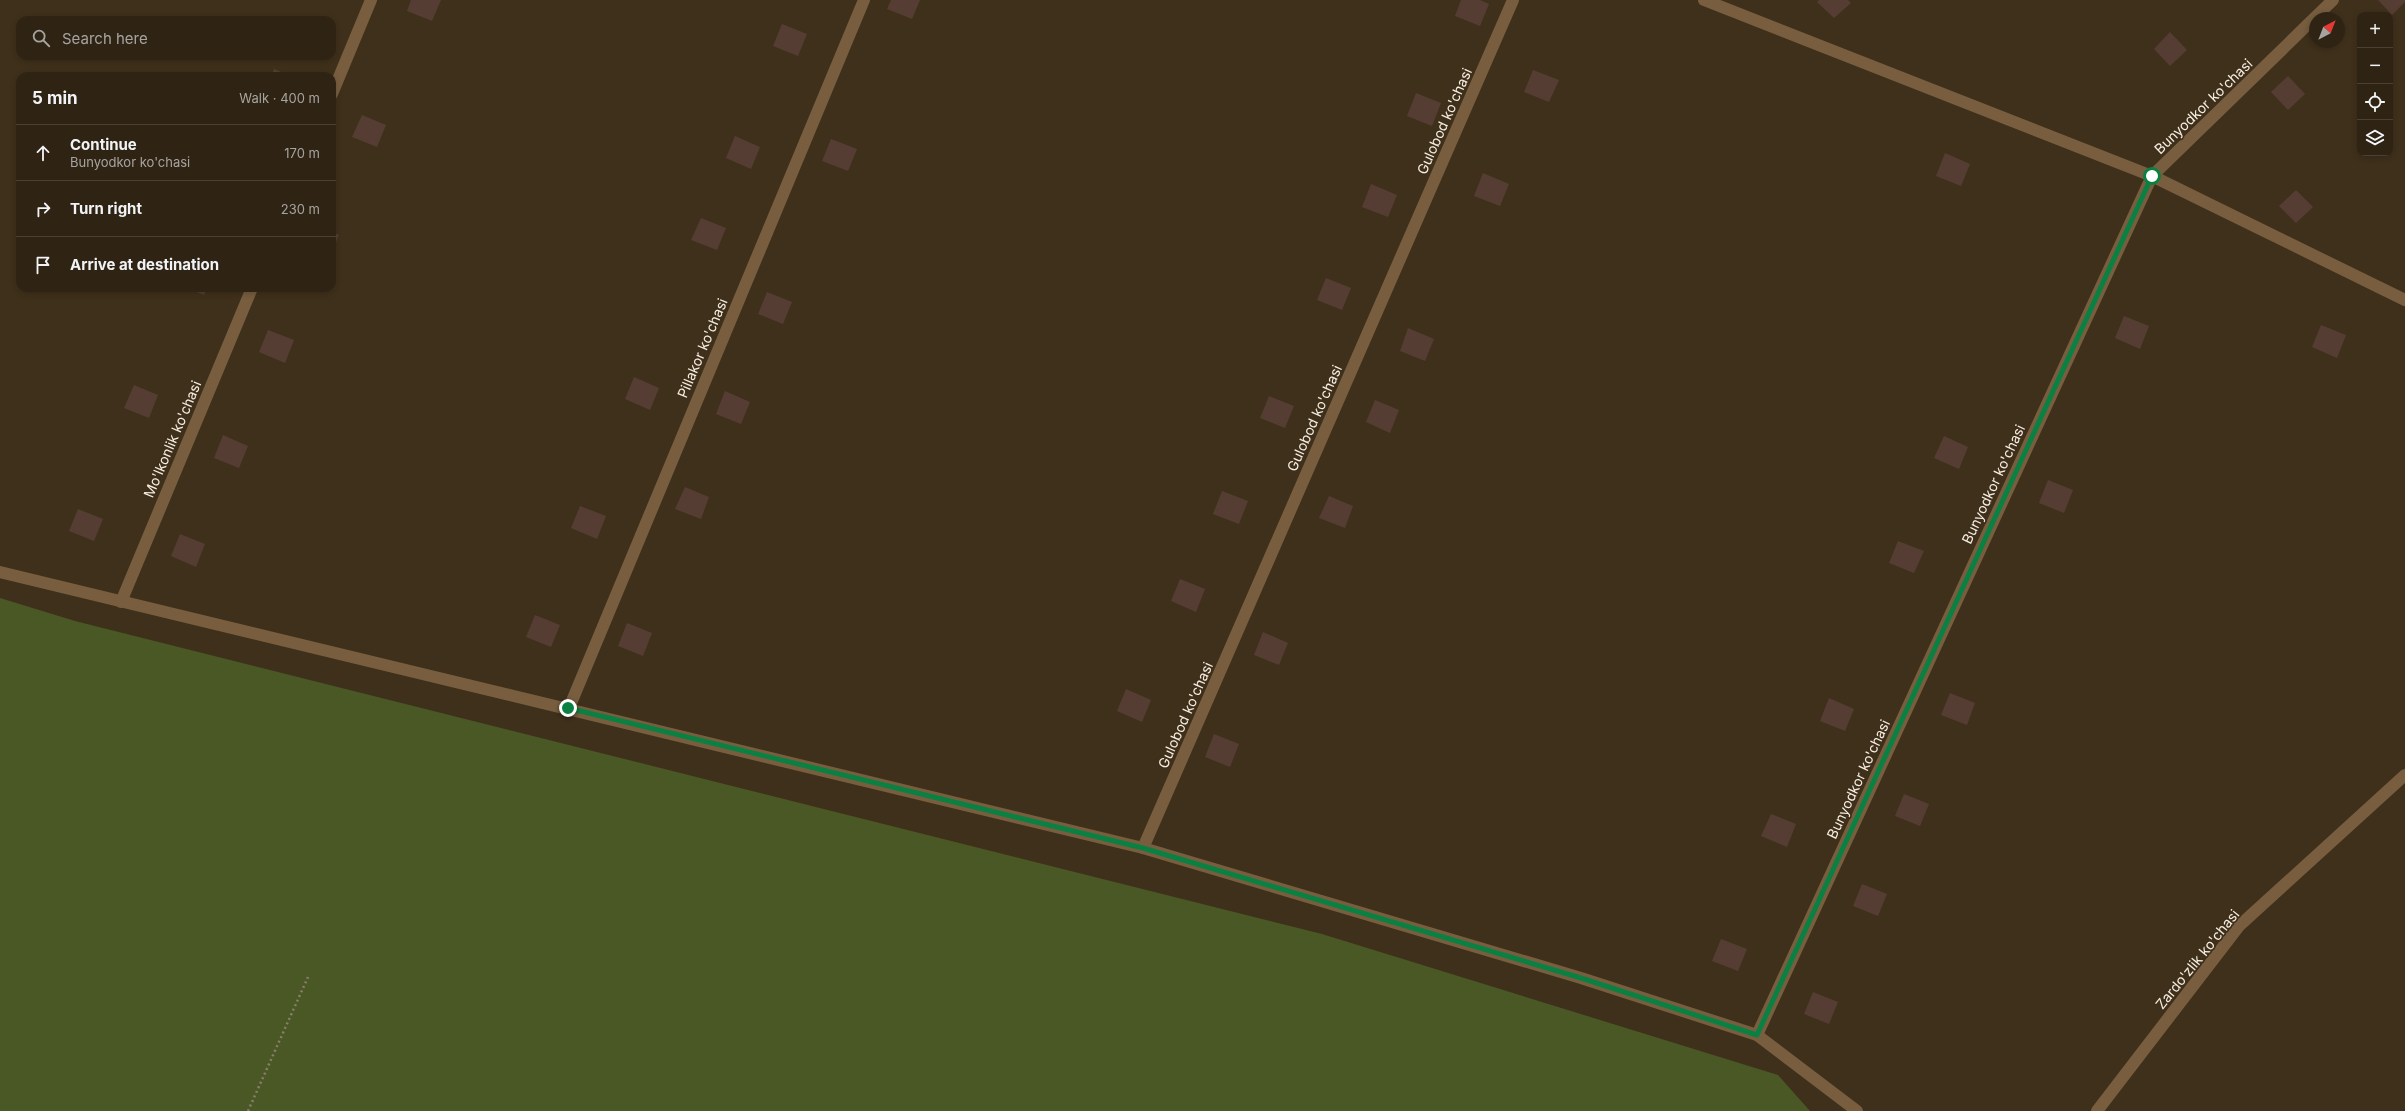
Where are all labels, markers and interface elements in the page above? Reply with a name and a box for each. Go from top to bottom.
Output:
north arrow [2309,12,2345,48]
map controls [2357,12,2393,156]
button: + [2357,12,2393,48]
search box [16,16,336,60]
icon: search [30,27,52,49]
text: Search here [62,29,148,48]
button: − [2357,48,2393,84]
street label: Bunyodkor ko'chasi [2151,55,2255,157]
street label: Gulobod ko'chasi [1413,65,1475,177]
button: locate [2357,84,2393,120]
text: 5 min [32,88,78,108]
text: Walk · 400 m [239,90,320,106]
button: layers [2357,120,2393,156]
text: Continue [70,135,137,154]
icon: ahead [32,142,54,164]
text: 170 m [284,145,320,161]
text: Bunyodkor ko'chasi [70,154,190,170]
route start [2143,167,2161,185]
icon: right [32,198,54,220]
text: Turn right [70,199,142,218]
text: 230 m [281,201,320,217]
icon: arrive [32,254,54,276]
text: Arrive at destination [70,255,219,274]
street label: Pillakor ko'chasi [673,296,731,400]
street label: Gulobod ko'chasi [1283,362,1345,474]
street label: Mo'lkonlik ko'chasi [140,378,204,500]
street label: Bunyodkor ko'chasi [1958,422,2028,546]
street label: Gulobod ko'chasi [1154,659,1216,771]
route end [559,699,577,717]
street label: Bunyodkor ko'chasi [1823,717,1893,841]
street label: Zardo'zlik ko'chasi [2152,906,2242,1012]

